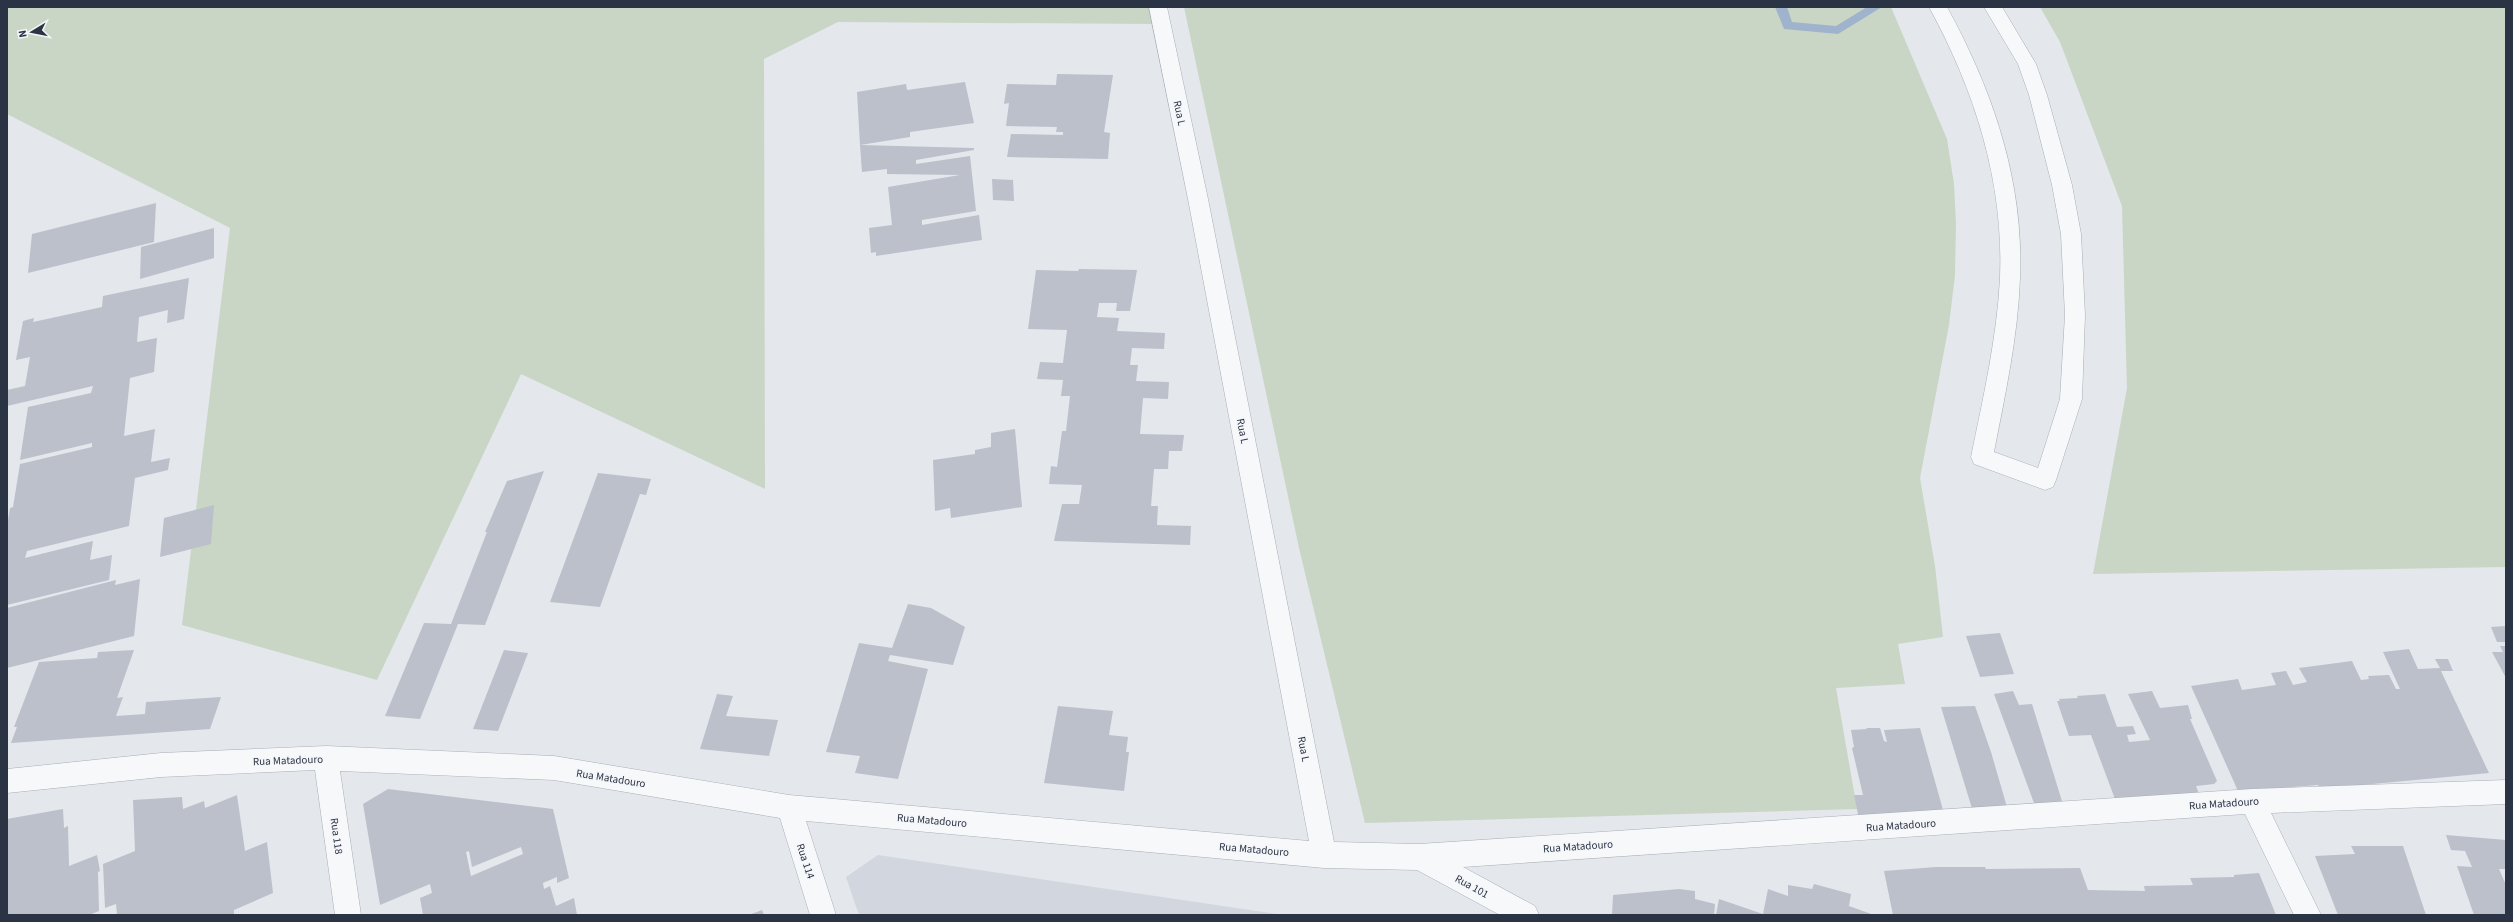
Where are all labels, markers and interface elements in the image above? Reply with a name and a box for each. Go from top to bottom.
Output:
north arrow [12,12,52,52]
text: N [15,29,31,39]
street label: Rua L [1170,99,1190,128]
street label: Rua L [1233,417,1252,446]
street label: Rua L [1294,735,1313,764]
street label: Rua Matadouro [253,752,323,769]
street label: Rua Matadouro [575,766,647,791]
street label: Rua Matadouro [2189,794,2260,813]
street label: Rua Matadouro [896,810,968,831]
street label: Rua Matadouro [1866,816,1937,835]
street label: Rua 118 [327,817,347,856]
street label: Rua Matadouro [1543,837,1614,856]
street label: Rua Matadouro [1218,839,1290,860]
street label: Rua 114 [793,842,818,881]
street label: Rua 101 [1452,871,1491,902]

